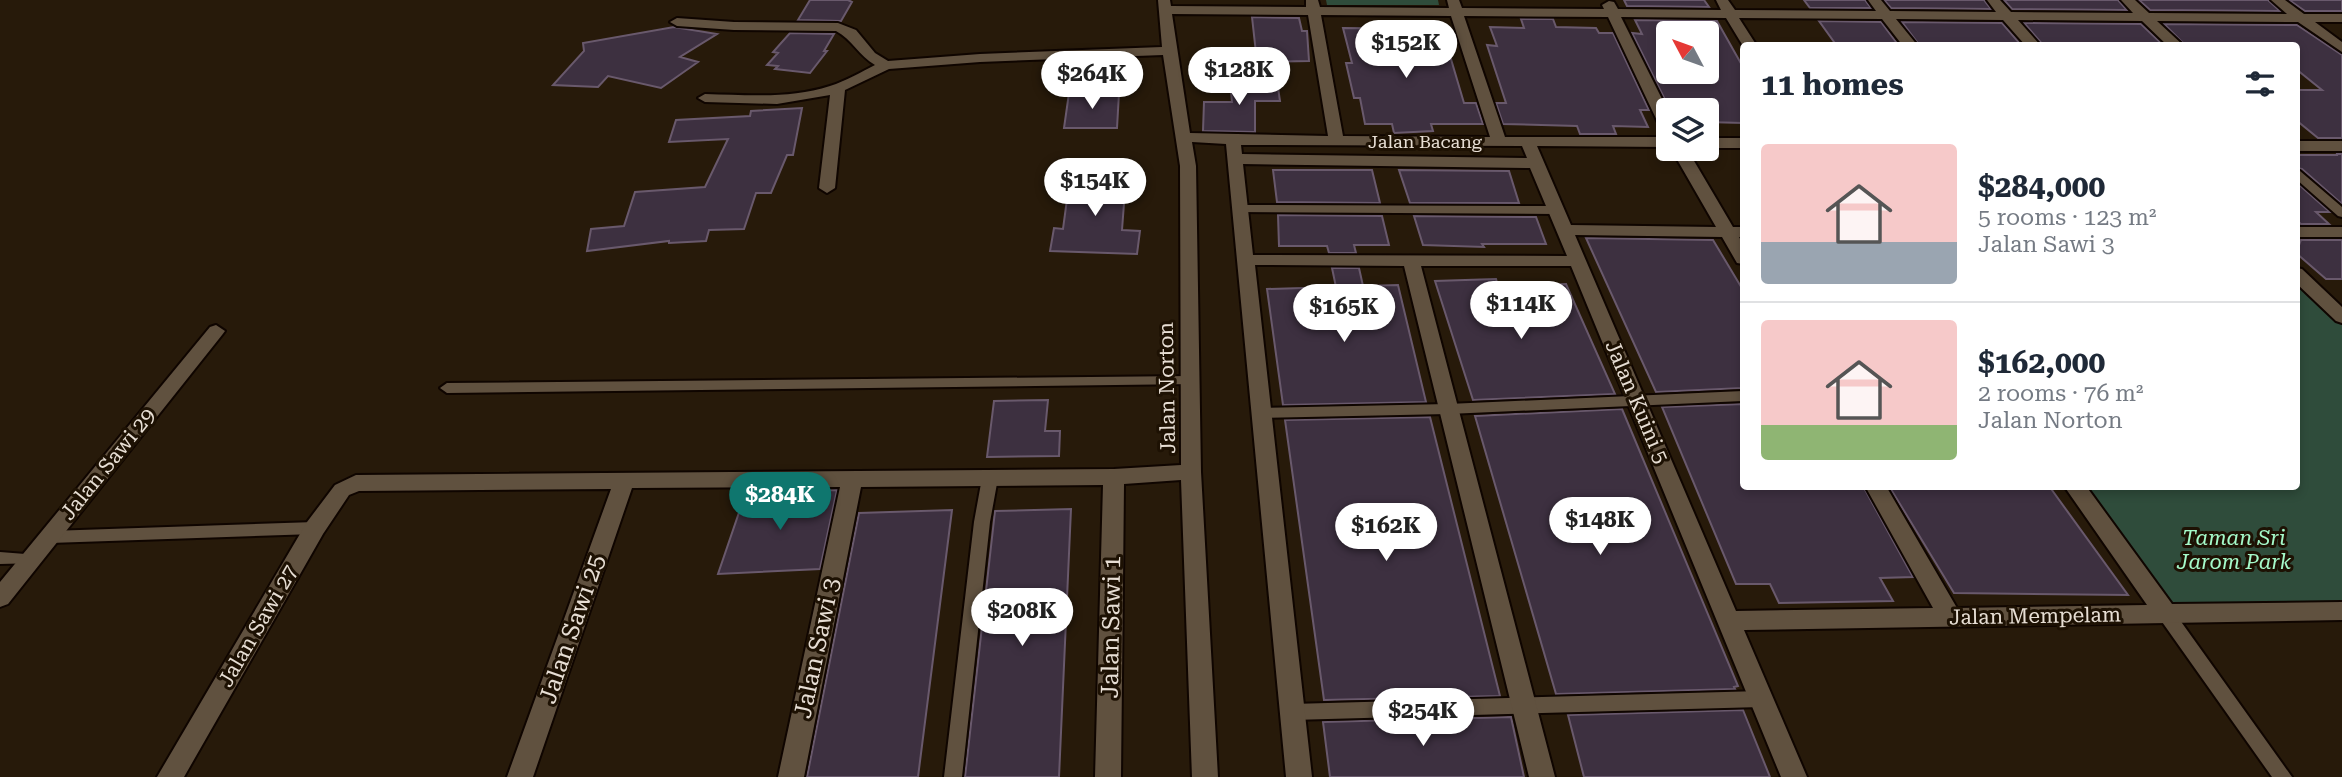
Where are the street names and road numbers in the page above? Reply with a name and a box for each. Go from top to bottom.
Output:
street label: Jalan Bacang [1368,131,1483,152]
street label: Jalan Norton [1154,321,1180,454]
street label: Jalan Kuini 5 [1600,337,1674,467]
street label: Jalan Sawi 29 [56,403,160,525]
street label: Jalan Sawi 25 [533,551,611,707]
street label: Jalan Sawi 1 [1096,555,1126,699]
street label: Jalan Sawi 27 [213,561,303,691]
street label: Jalan Sawi 3 [788,575,846,721]
street label: Jalan Mempelam [1949,603,2121,629]

